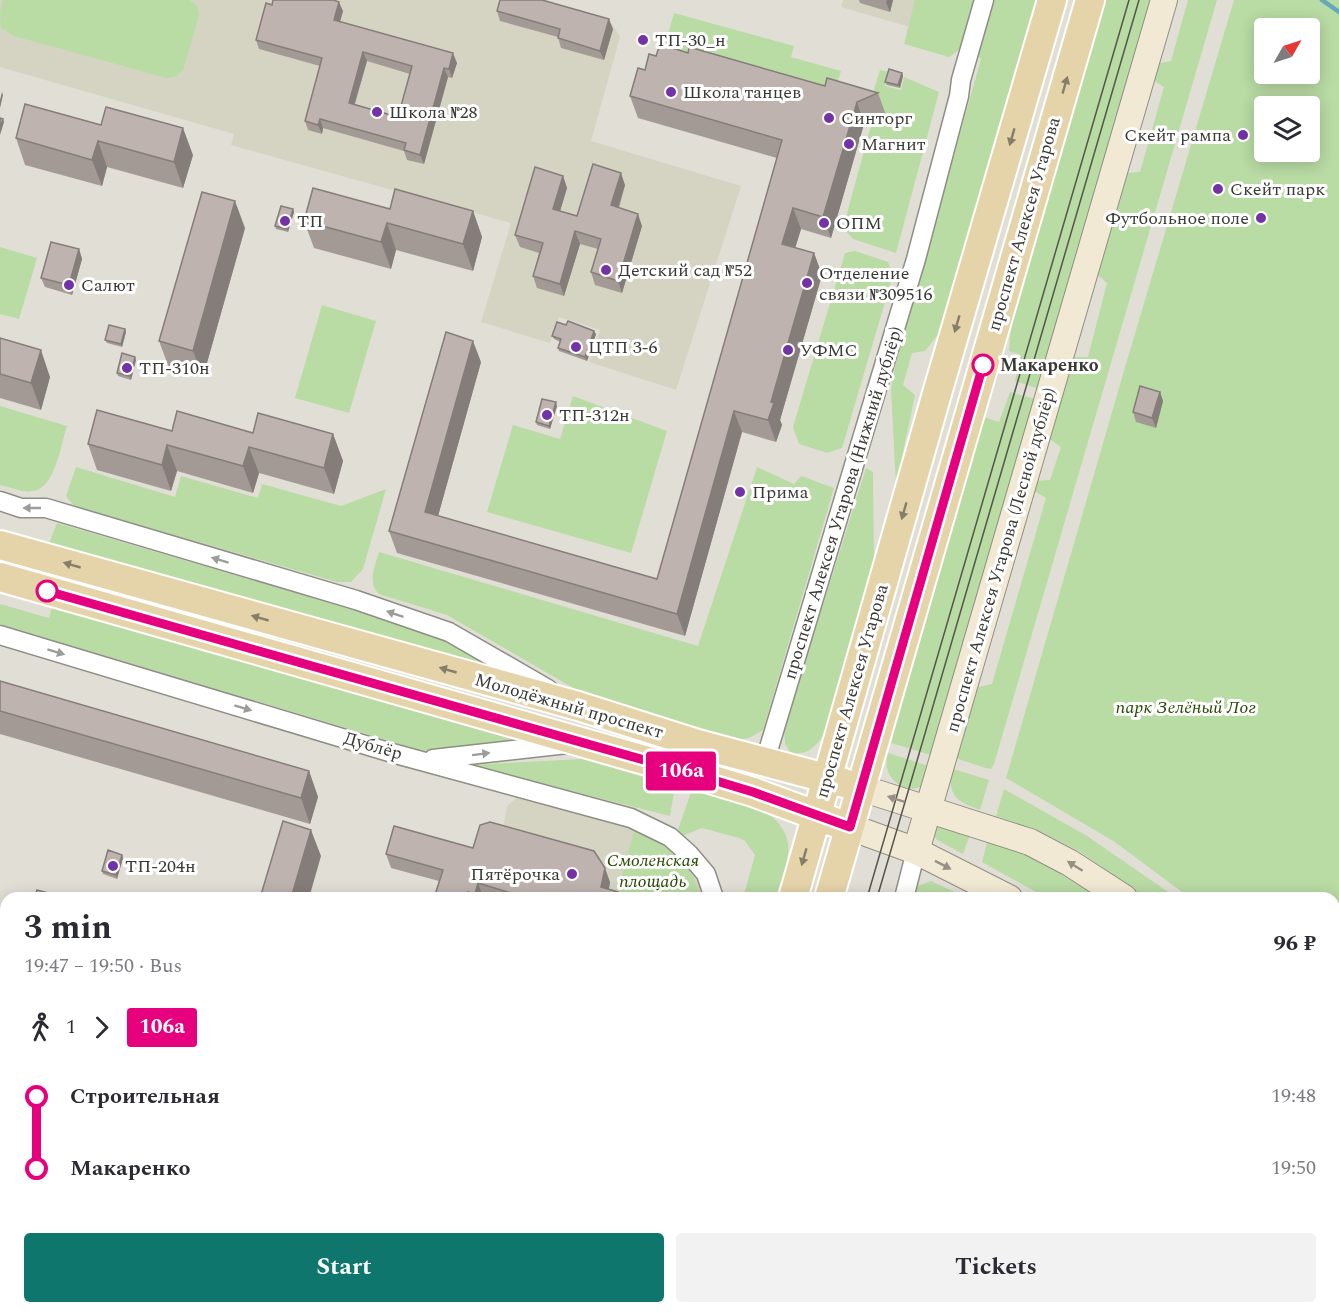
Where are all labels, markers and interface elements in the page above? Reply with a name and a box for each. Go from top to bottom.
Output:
north arrow [1254,18,1320,84]
map controls [1254,18,1320,162]
place label: ТП-30_н [655,27,726,54]
marker: ТП-30_н [636,33,650,47]
one-way arrow [1061,76,1070,94]
place label: Школа танцев [683,79,801,106]
marker: Школа танцев [664,85,678,99]
button: layers [1254,96,1320,162]
place label: Школа №28 [389,99,477,126]
marker: Школа №28 [370,105,384,119]
place label: Синторг [841,105,913,132]
marker: Синторг [822,111,836,125]
street label: проспект Алексея Угарова [980,114,1068,334]
place label: Скейт рампа [1124,122,1231,149]
one-way arrow [1007,128,1016,146]
marker: Скейт рампа [1236,128,1250,142]
place label: Магнит [861,131,926,158]
marker: Магнит [842,137,856,151]
place label: Скейт парк [1230,176,1325,203]
marker: Скейт парк [1211,182,1225,196]
place label: Футбольное поле [1106,205,1249,232]
place label: ТП [297,208,323,235]
place label: ОПМ [836,210,882,237]
marker: Футбольное поле [1254,211,1268,225]
marker: ТП [278,214,292,228]
marker: ОПМ [817,216,831,230]
place label: Детский сад №52 [618,257,752,284]
place label: Отделение связи №309516 [819,260,933,308]
marker: Детский сад №52 [599,263,613,277]
place label: Салют [81,272,135,299]
marker: Отделение связи №309516 [800,276,814,290]
marker: Салют [62,278,76,292]
one-way arrow [952,315,961,333]
street label: проспект Алексея Угарова (Нижний дублёр) [776,323,910,683]
place label: ЦТП 3-6 [588,334,658,361]
place label: УФМС [800,337,858,364]
marker: ЦТП 3-6 [569,340,583,354]
marker: УФМС [781,343,795,357]
place label: Макаренко [1000,352,1099,379]
marker: Макаренко [972,354,994,376]
place label: ТП-310н [139,355,210,382]
marker: ТП-310н [120,361,134,375]
street label: проспект Алексея Угарова (Лесной дублёр) [939,384,1063,736]
place label: ТП-312н [559,402,630,429]
marker: ТП-312н [540,408,554,422]
place label: Прима [752,479,809,506]
marker: Прима [733,485,747,499]
one-way arrow [23,503,42,513]
one-way arrow [899,503,908,521]
one-way arrow [211,555,229,564]
one-way arrow [63,560,81,569]
unlabelled marker [36,580,58,602]
street label: проспект Алексея Угарова [808,581,896,801]
one-way arrow [386,608,404,618]
one-way arrow [251,613,269,622]
one-way arrow [47,648,65,657]
one-way arrow [439,665,457,674]
street label: Молодёжный проспект [471,666,667,746]
park label: парк Зелёный Лог [1116,694,1256,721]
one-way arrow [234,704,252,713]
street label: Дублёр [340,725,406,767]
one-way arrow [471,749,490,758]
line badge: 106а [639,752,723,790]
text: 106а [658,755,704,787]
one-way arrow [887,793,905,803]
park label: Смоленская площадь [607,847,700,895]
one-way arrow [799,848,809,866]
place label: ТП-204н [125,853,196,880]
marker: ТП-204н [106,859,120,873]
one-way arrow [934,860,951,870]
place label: Пятёрочка [470,861,560,888]
one-way arrow [1067,861,1083,872]
marker: Пятёрочка [565,867,579,881]
text: 3 min [24,903,112,953]
text: 96 ₽ [1273,927,1316,960]
text: 19:47 – 19:50 · Bus [24,951,182,981]
icon: walk [24,1011,57,1044]
icon: forward [85,1011,118,1044]
text: 106а [139,1011,185,1043]
text: 1 [66,1012,76,1042]
text: Строительная [70,1080,220,1113]
text: 19:48 [1271,1081,1316,1111]
text: Макаренко [70,1152,191,1185]
text: 19:50 [1271,1153,1316,1183]
button: Start [24,1233,664,1302]
button: Tickets [676,1233,1316,1302]

